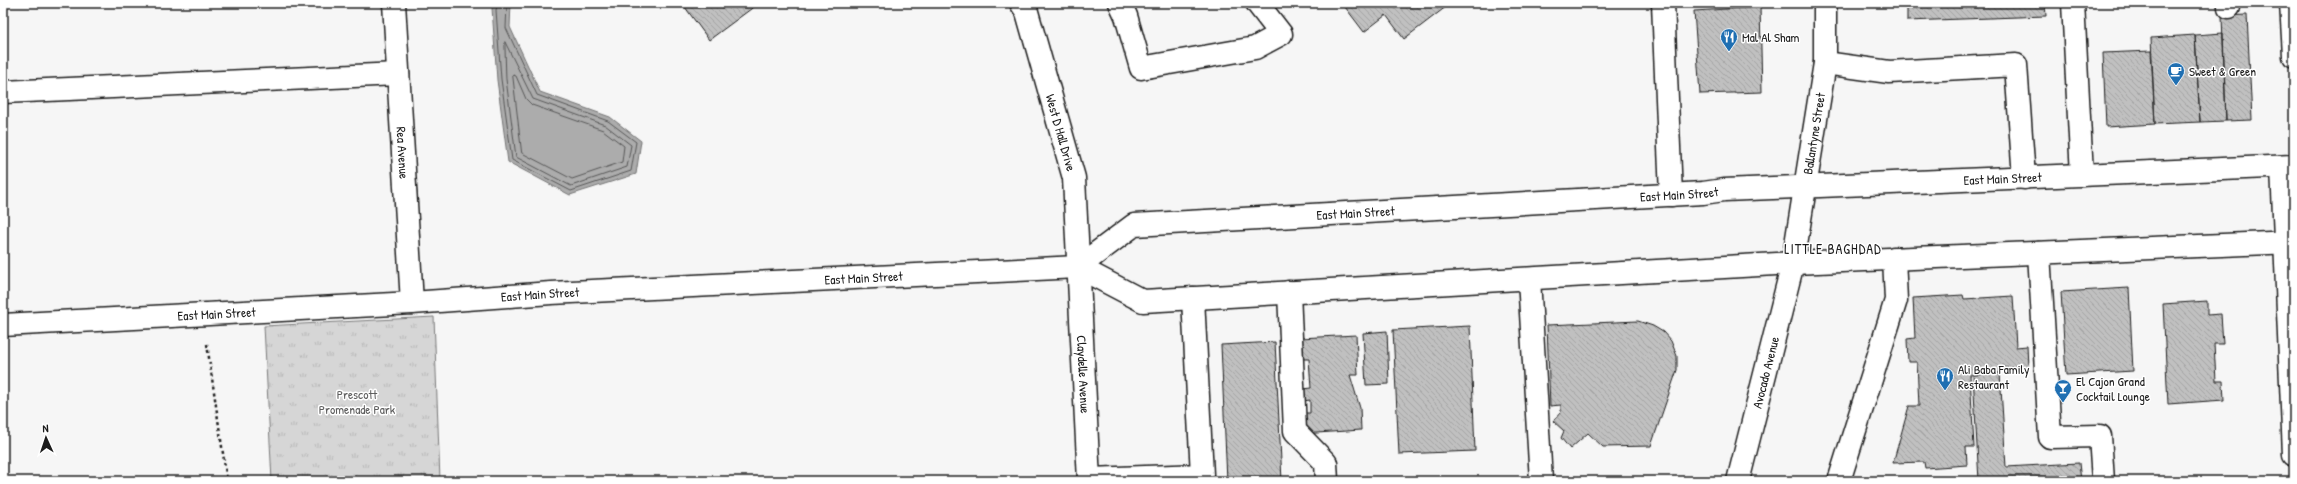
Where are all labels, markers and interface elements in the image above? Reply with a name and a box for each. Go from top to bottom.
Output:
restaurant icon: Mal Al Sham [1719,27,1739,52]
place label: Mal Al Sham [1742,28,1800,46]
cafe icon: Sweet & Green [2166,61,2186,86]
place label: Sweet & Green [2189,62,2256,80]
street label: Ballantyne Street [1798,91,1829,176]
street label: West D Hall Drive [1042,92,1081,173]
street label: Rea Avenue [392,126,414,179]
street label: East Main Street [1963,168,2043,189]
street label: East Main Street [1640,182,1720,206]
street label: East Main Street [1316,201,1396,224]
district label: LITTLE BAGHDAD [1784,239,1882,258]
street label: East Main Street [824,267,904,288]
street label: East Main Street [500,283,580,306]
street label: East Main Street [177,302,257,325]
street label: Claydelle Avenue [1073,335,1095,414]
street label: Avocado Avenue [1748,335,1783,410]
place label: Ali Baba Family Restaurant [1958,360,2030,393]
restaurant icon: Ali Baba Family Restaurant [1935,366,1955,391]
place label: El Cajon Grand Cocktail Lounge [2076,372,2150,405]
bar icon: El Cajon Grand Cocktail Lounge [2053,378,2073,403]
park label: Prescott Promenade Park [319,385,396,418]
north arrow [26,418,66,458]
text: N [42,421,49,435]

